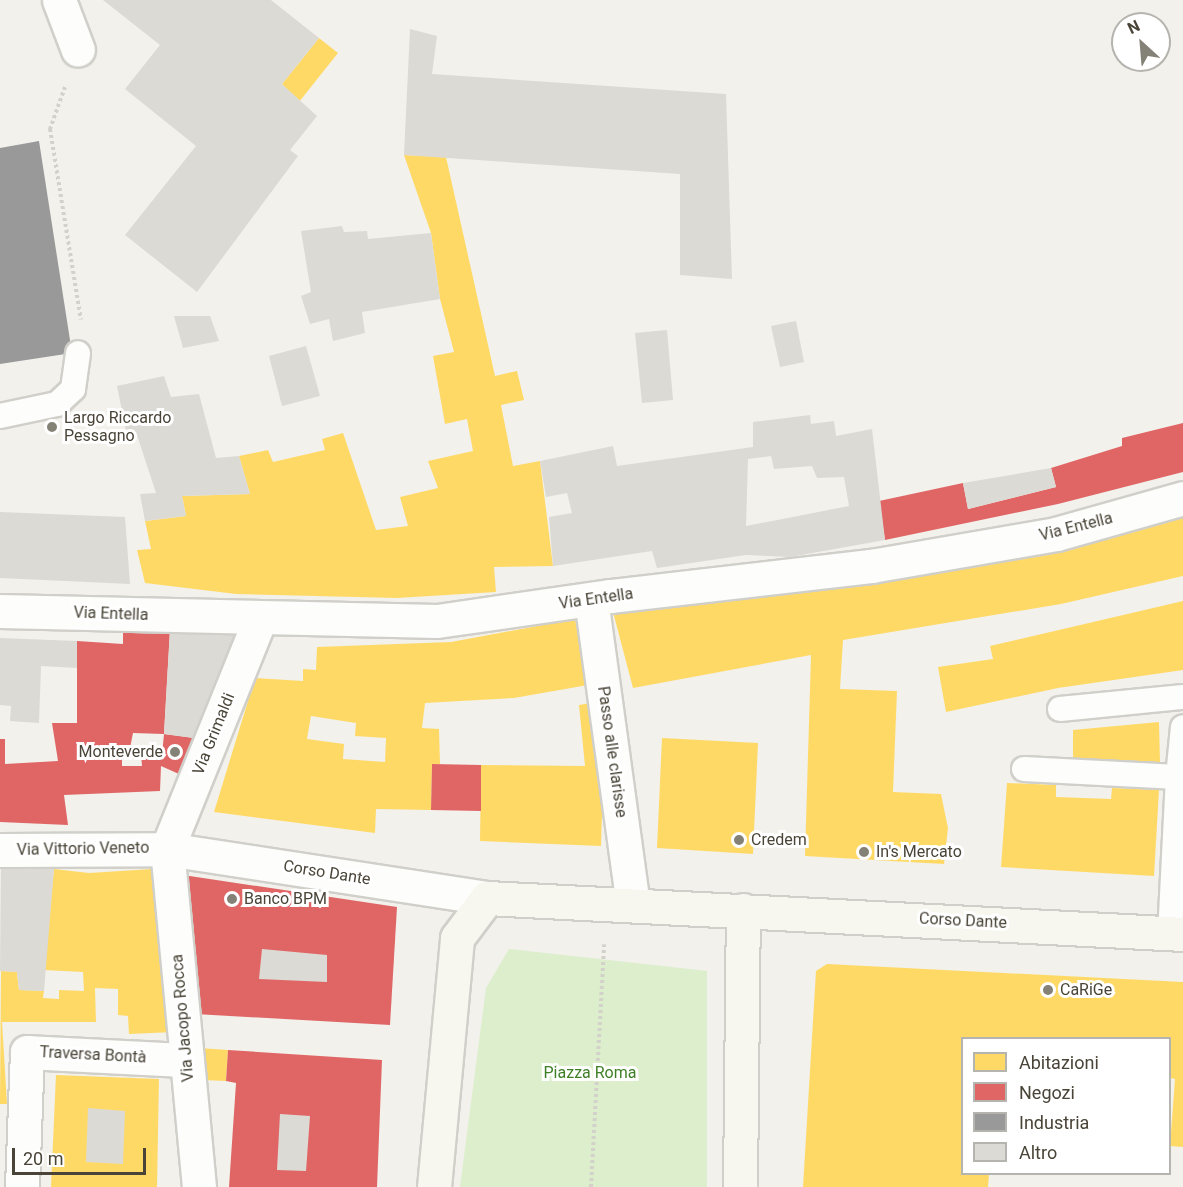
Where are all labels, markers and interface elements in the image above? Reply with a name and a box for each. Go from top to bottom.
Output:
north arrow [1111,12,1171,72]
text: N [1125,16,1143,38]
place label: Largo Riccardo Pessagno [64,408,171,446]
marker: Largo Riccardo Pessagno [45,420,59,434]
street label: Via Entella [1037,509,1115,545]
street label: Via Entella [558,584,634,614]
street label: Via Entella [73,603,149,625]
street label: Passo alle clarisse [593,685,631,819]
street label: Via Grimaldi [189,690,239,778]
place label: Monteverde [79,742,163,762]
marker: Monteverde [168,745,182,759]
place label: Credem [751,830,807,850]
marker: Credem [732,833,746,847]
street label: Via Vittorio Veneto [17,838,149,860]
place label: In's Mercato [876,842,962,862]
marker: In's Mercato [857,845,871,859]
street label: Corso Dante [282,857,372,889]
place label: Banco BPM [244,889,327,909]
marker: Banco BPM [225,892,239,906]
street label: Corso Dante [919,909,1007,933]
street label: Via Jacopo Rocca [168,953,198,1083]
place label: CaRiGe [1060,980,1112,1000]
marker: CaRiGe [1041,983,1055,997]
legend [961,1037,1171,1175]
street label: Traversa Bontà [39,1043,147,1067]
text: Abitazioni [1019,1052,1099,1073]
park label: Piazza Roma [544,1063,636,1083]
text: Negozi [1019,1082,1075,1103]
text: Industria [1019,1112,1089,1133]
scale bar [15,1136,148,1174]
text: Altro [1019,1142,1057,1163]
text: 20 m [23,1148,63,1169]

